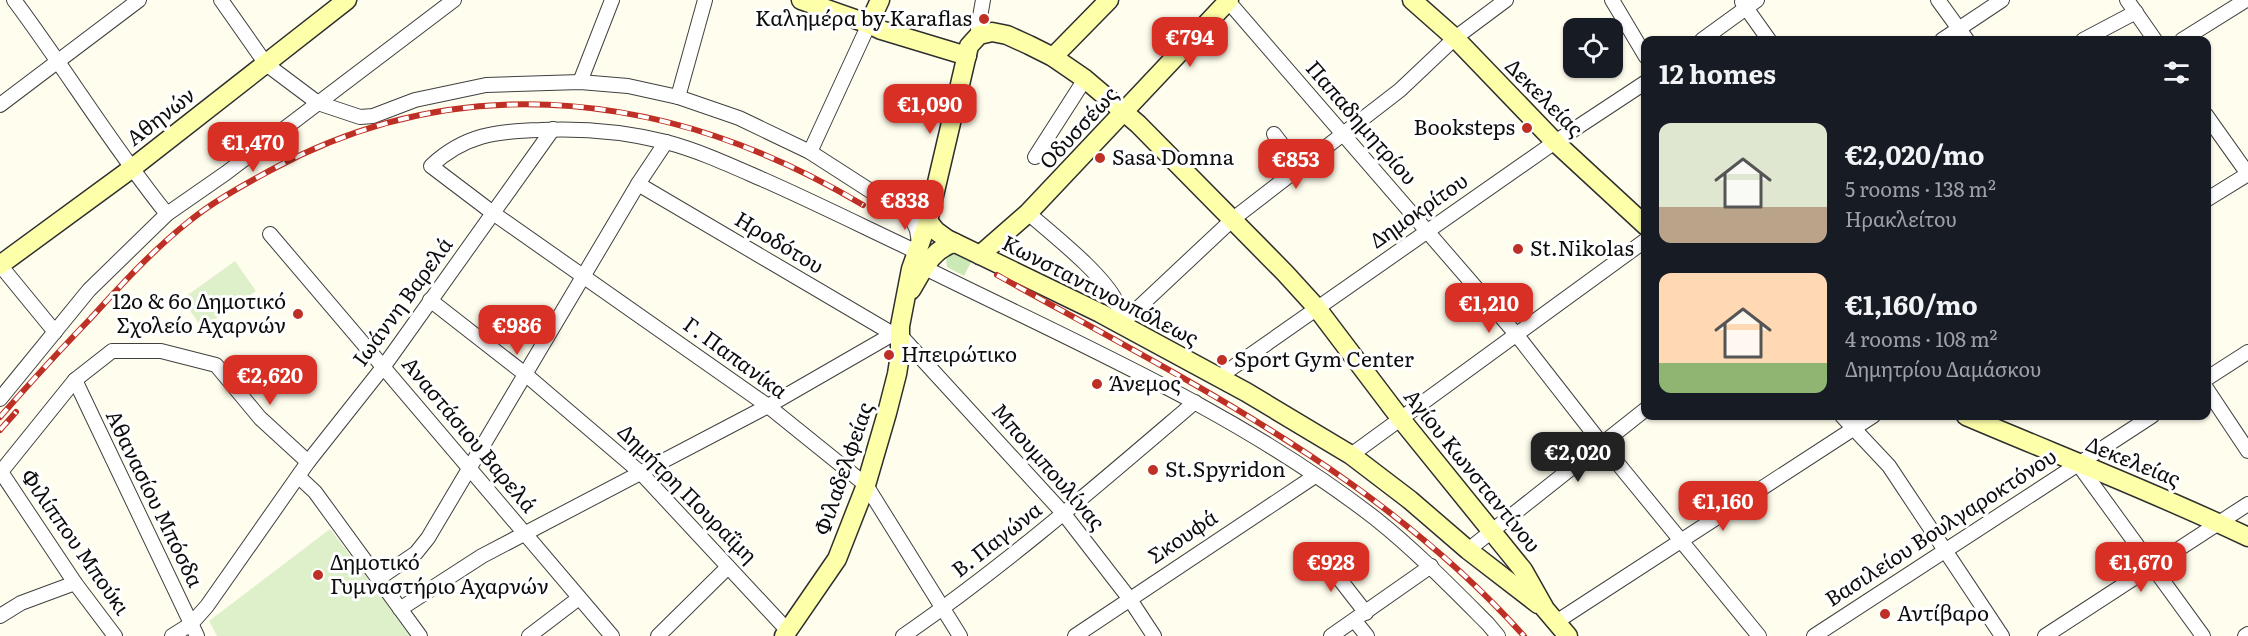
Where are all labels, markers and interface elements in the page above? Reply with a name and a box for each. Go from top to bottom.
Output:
place label: Καλημέρα by Karaflas [755,1,972,32]
marker: Καλημέρα by Karaflas [977,12,991,26]
pin: €794 [1154,17,1226,68]
map controls [1563,18,1623,78]
button: locate [1563,18,1623,78]
text: €794 [1166,21,1214,51]
street label: Δεκελείας [1500,50,1592,142]
street label: Παπαδημητρίου [1300,52,1426,190]
text: 12 homes [1659,53,1776,92]
icon: filters [2160,56,2193,89]
street label: Αθηνών [118,78,200,152]
street label: Οδυσσέως [1031,78,1124,175]
pin: €1,090 [881,84,979,135]
text: €1,090 [898,88,962,118]
place label: Booksteps [1414,110,1515,141]
marker: Booksteps [1520,121,1534,135]
pin: €1,470 [204,122,302,173]
text: €1,470 [222,126,284,156]
text: €2,020/mo [1845,134,1985,173]
pin: €853 [1260,139,1332,190]
place label: Sasa Domna [1112,140,1235,171]
text: €853 [1272,143,1320,173]
icon: home [1707,147,1779,219]
marker: Sasa Domna [1093,151,1107,165]
street label: Δημοκρίτου [1362,164,1473,254]
text: 5 rooms · 138 m² [1845,173,1996,203]
pin: €838 [869,180,941,231]
text: €838 [881,184,929,214]
street label: Ηροδότου [730,202,831,280]
text: Ηρακλείτου [1845,203,1957,233]
street label: Κωνσταντινουπόλεως [997,226,1205,352]
street label: Ιωάννη Βαρελά [343,230,458,372]
place label: St.Nikolas [1530,231,1634,262]
marker: St.Nikolas [1511,242,1525,256]
pin: €1,210 [1440,283,1538,334]
place label: 12ο & 6ο Δημοτικό Σχολείο Αχαρνών [112,284,286,339]
text: €1,160/mo [1845,284,1978,323]
text: €1,210 [1459,287,1519,317]
icon: home [1707,297,1779,369]
pin: €986 [481,305,553,356]
marker: 12ο & 6ο Δημοτικό Σχολείο Αχαρνών [291,307,305,321]
street label: Γ. Παπανίκα [678,308,795,404]
text: €986 [493,309,541,339]
text: 4 rooms · 108 m² [1845,323,1997,353]
place label: Ηπειρώτικο [901,337,1017,368]
place label: Sport Gym Center [1234,342,1414,373]
street label: Αναστάσιου Βαρελά [396,348,546,518]
marker: Ηπειρώτικο [882,348,896,362]
marker: Sport Gym Center [1215,353,1229,367]
text: Δημητρίου Δαμάσκου [1845,353,2041,383]
pin: €2,620 [221,355,319,406]
text: €2,620 [237,359,303,389]
place label: Άνεμος [1109,366,1181,397]
marker: Άνεμος [1090,377,1104,391]
street label: Αγίου Κωνσταντίνου [1398,381,1550,558]
street label: Μπουμπουλίνας [986,395,1114,536]
street label: Φιλαδελφείας [804,397,879,539]
street label: Αθανασίου Μπόσδα [100,404,213,592]
street label: Δημήτρη Πουραΐμη [612,416,765,569]
street label: Δεκελείας [2082,427,2186,493]
pin: €2,020 [1529,432,1627,483]
text: €2,020 [1545,436,1611,466]
street label: Βασιλείου Βουλγαροκτόνου [1818,439,2061,613]
place label: St.Spyridon [1165,452,1286,483]
street label: Φιλίππου Μπούκι [15,461,140,621]
marker: St.Spyridon [1146,463,1160,477]
pin: €1,160 [1674,481,1772,532]
text: €1,160 [1693,485,1754,515]
street label: Β. Παγώνα [944,493,1047,583]
street label: Σκουφά [1140,500,1223,570]
pin: €928 [1295,542,1367,593]
pin: €1,670 [2092,542,2190,593]
place label: Δημοτικό Γυμναστήριο Αχαρνών [330,545,549,600]
text: €928 [1307,546,1355,576]
text: €1,670 [2109,546,2173,576]
marker: Δημοτικό Γυμναστήριο Αχαρνών [311,568,325,582]
place label: Αντίβαρο [1897,596,1989,627]
marker: Αντίβαρο [1878,607,1892,621]

